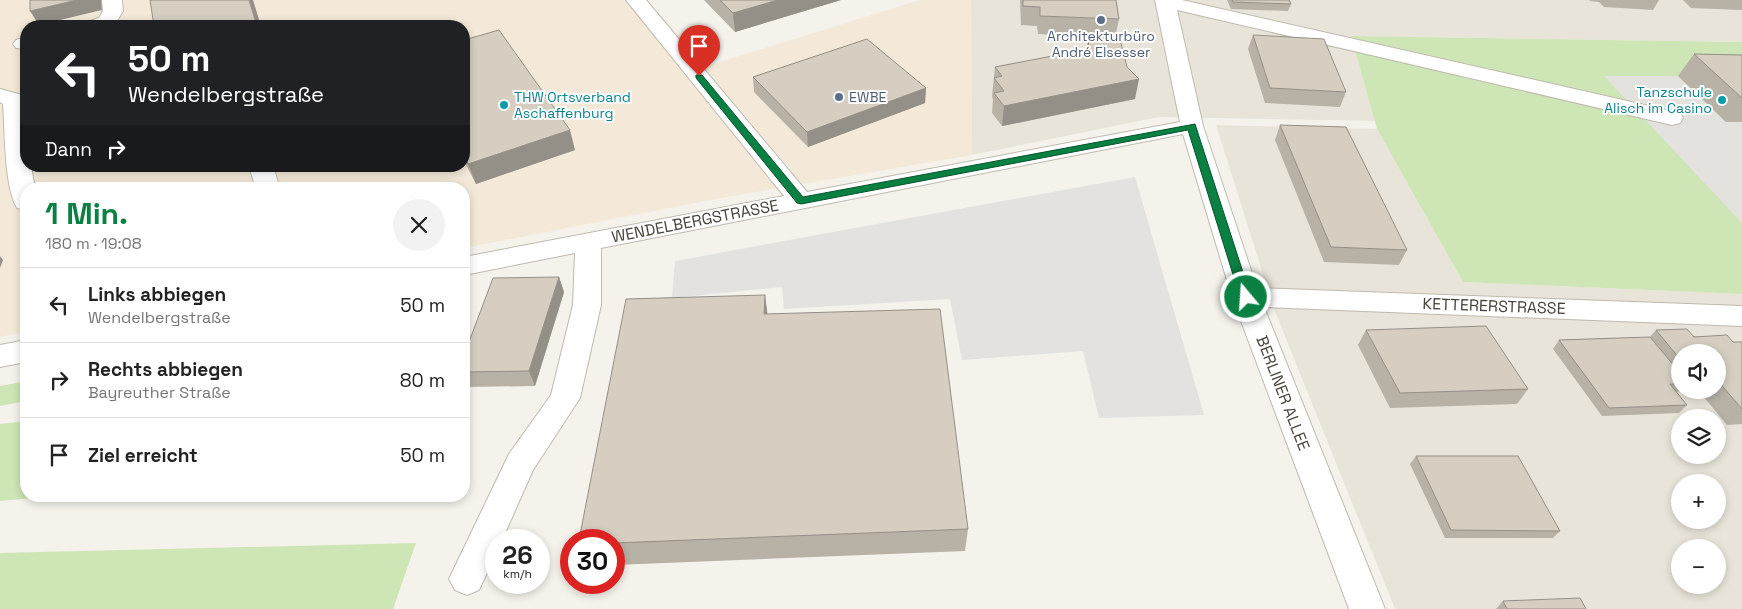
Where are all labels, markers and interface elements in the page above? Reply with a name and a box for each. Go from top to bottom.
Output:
marker: Architekturbüro André Elsesser [1095,14,1107,26]
pin [678,25,720,76]
place label: Architekturbüro André Elsesser [1047,27,1155,61]
icon: arrive [685,32,713,60]
text: 50 m [128,37,210,81]
icon: left [45,40,110,105]
text: Wendelbergstraße [128,80,324,108]
place label: Tanzschule Alisch im Casino [1604,83,1712,117]
place label: THW Ortsverband Aschaffenburg [514,88,631,122]
place label: EWBE [849,88,886,106]
marker: EWBE [833,91,845,103]
marker: Tanzschule Alisch im Casino [1716,94,1728,106]
marker: THW Ortsverband Aschaffenburg [498,99,510,111]
icon: right [102,135,130,163]
text: Dann [45,137,92,162]
text: 1 Min. [45,194,128,233]
street label: WENDELBERGSTRASSE [610,195,780,247]
button: close [393,199,445,251]
text: 180 m · 19:08 [45,233,142,254]
position arrow [1219,270,1271,322]
text: Links abbiegen [88,282,226,307]
icon: left [45,291,73,319]
text: 50 m [400,293,445,318]
street label: KETTERERSTRASSE [1422,293,1566,319]
text: Wendelbergstraße [88,307,231,328]
street label: BERLINER ALLEE [1251,333,1315,453]
map controls [1671,344,1726,594]
button: sound [1671,344,1726,399]
text: Rechts abbiegen [88,357,243,382]
icon: right [45,366,73,394]
text: 80 m [400,368,445,393]
text: Bayreuther Straße [88,382,231,403]
button: layers [1671,409,1726,464]
icon: arrive [45,441,73,469]
text: Ziel erreicht [88,443,198,468]
text: 50 m [400,443,445,468]
button: + [1671,474,1726,529]
speed limit sign: 30 [560,529,625,594]
text: 26 [502,539,533,571]
button: − [1671,539,1726,594]
text: km/h [503,566,532,582]

